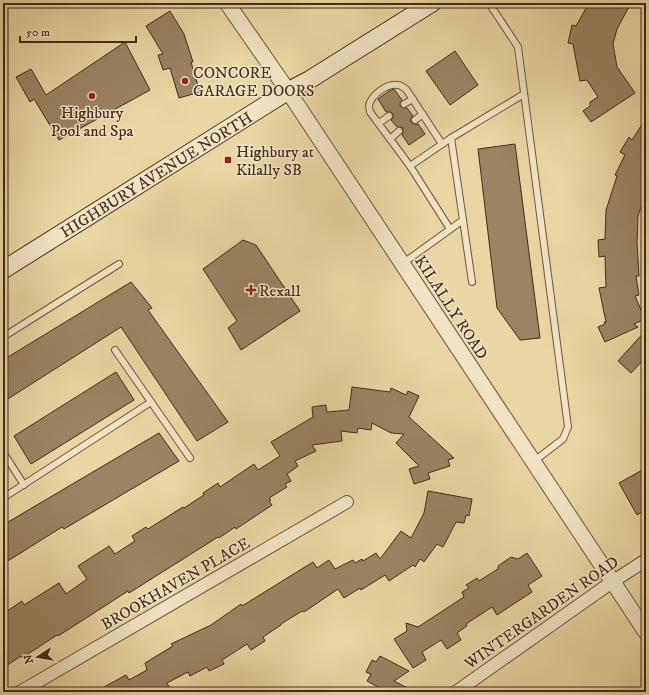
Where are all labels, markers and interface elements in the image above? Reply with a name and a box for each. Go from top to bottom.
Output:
scale bar [20,18,136,44]
text: 50 m [26,25,50,40]
place label: CONCORE GARAGE DOORS [193,63,314,101]
marker: CONCORE GARAGE DOORS [180,76,190,86]
marker: Highbury Pool and Spa [87,91,97,101]
place label: Highbury Pool and Spa [51,103,133,141]
street label: HIGHBURY AVENUE NORTH [57,107,256,242]
place label: Highbury at Kilally SB [236,142,314,180]
marker: Highbury at Kilally SB [223,155,233,165]
street label: KILALLY ROAD [410,252,492,363]
place label: Rexall [259,281,301,301]
marker: Rexall [246,285,256,295]
street label: BROOKHAVEN PLACE [98,533,253,635]
street label: WINTERGARDEN ROAD [460,552,623,674]
north arrow [18,637,58,677]
text: N [21,653,37,665]

